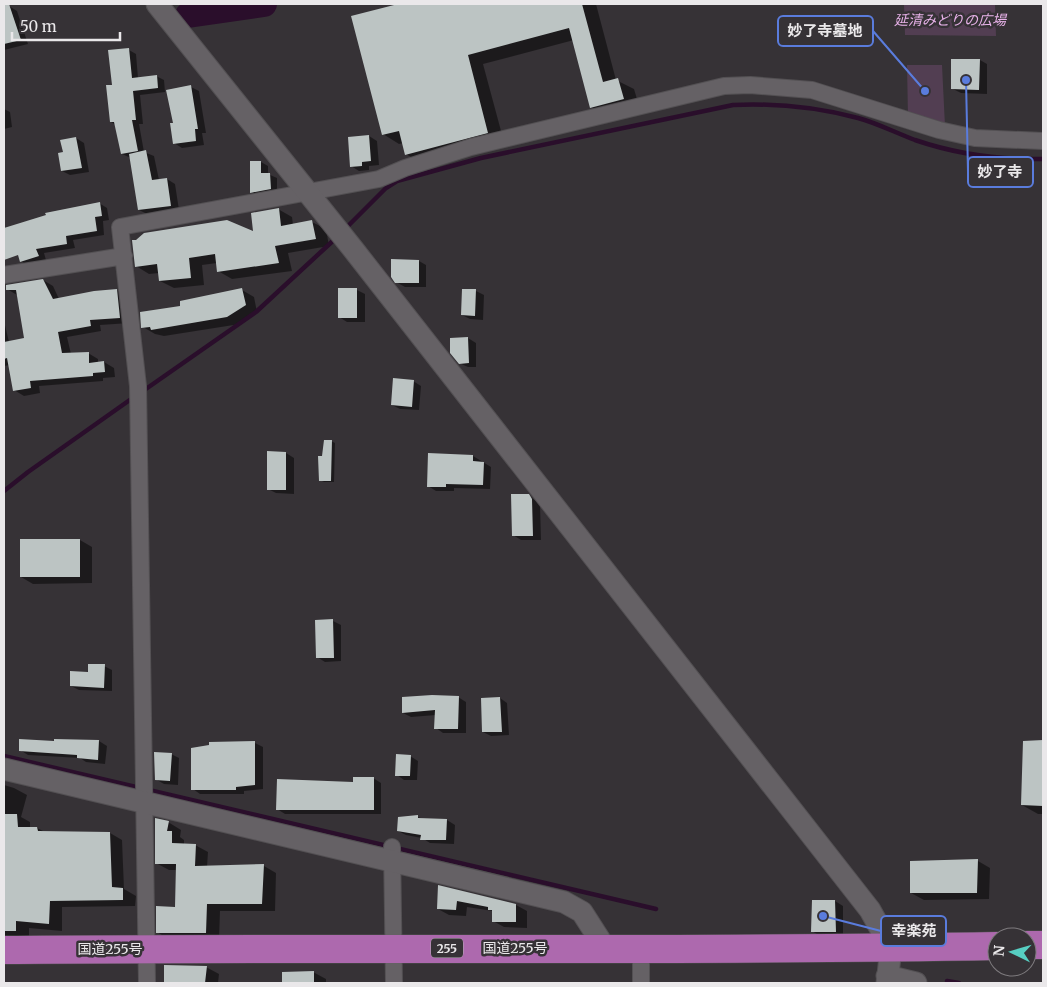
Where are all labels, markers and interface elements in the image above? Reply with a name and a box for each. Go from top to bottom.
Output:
scale bar [12,10,120,42]
park label: 延清みどりの広場 [894,11,1008,29]
callout: 妙了寺墓地 [778,16,873,46]
text: 50 m [20,17,57,36]
text: 妙了寺墓地 [787,21,863,40]
callout: 妙了寺 [968,157,1033,187]
text: 妙了寺 [977,162,1023,181]
callout: 幸楽苑 [881,916,946,946]
text: 幸楽苑 [891,921,937,940]
north arrow [987,927,1037,977]
road number: 255 [431,938,463,958]
street label: 国道255号 [482,939,548,957]
street label: 国道255号 [77,940,143,958]
text: N [990,945,1008,957]

